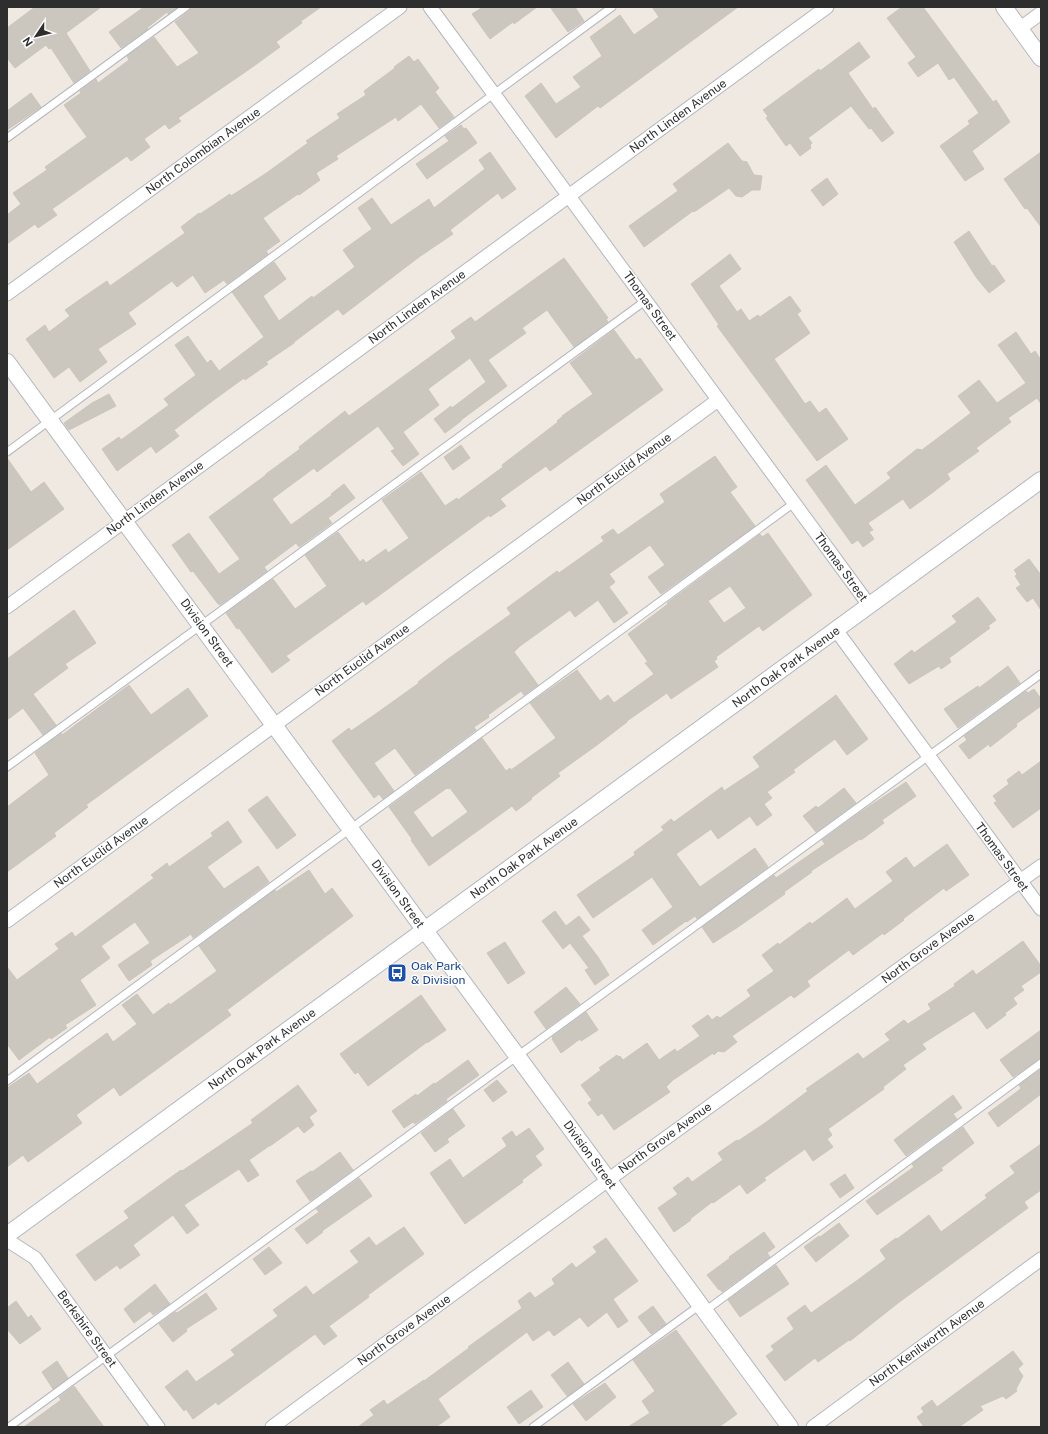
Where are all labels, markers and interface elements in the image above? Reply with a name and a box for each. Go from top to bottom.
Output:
north arrow [16,16,56,56]
text: N [20,35,35,49]
street label: North Linden Avenue [627,76,729,156]
street label: North Colombian Avenue [143,105,263,197]
street label: North Linden Avenue [366,267,468,347]
street label: Thomas Street [620,269,680,343]
street label: North Euclid Avenue [574,430,674,508]
street label: North Linden Avenue [104,458,206,538]
street label: Thomas Street [811,530,871,604]
street label: Division Street [178,596,237,670]
street label: North Euclid Avenue [312,621,412,699]
street label: North Oak Park Avenue [730,623,843,711]
street label: North Euclid Avenue [51,813,151,891]
street label: North Oak Park Avenue [468,814,581,902]
street label: Thomas Street [972,820,1032,894]
street label: Division Street [369,857,428,931]
street label: North Grove Avenue [879,909,977,986]
place label: Oak Park & Division [411,959,466,987]
bus stop icon: Oak Park & Division [386,962,408,984]
street label: North Oak Park Avenue [206,1005,319,1093]
street label: North Grove Avenue [616,1099,714,1176]
street label: Division Street [561,1118,620,1192]
street label: Berkshire Street [54,1288,120,1370]
street label: North Grove Avenue [355,1291,453,1368]
street label: North Kenilworth Avenue [867,1296,988,1390]

